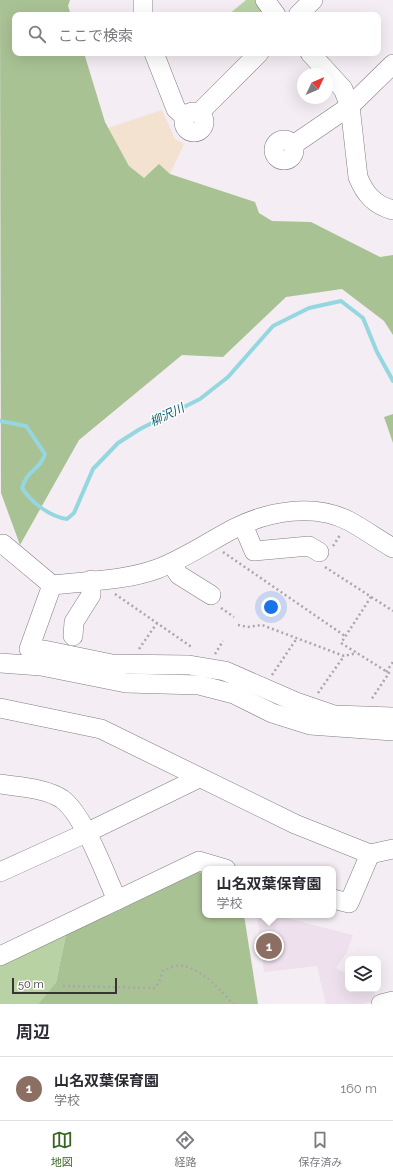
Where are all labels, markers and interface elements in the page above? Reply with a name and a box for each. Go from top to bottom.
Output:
search box [12,12,381,56]
icon: search [26,23,48,45]
text: ここで検索 [58,27,133,45]
north arrow [297,68,333,104]
water label: 柳沢川 [148,400,188,429]
your location [261,597,281,617]
popup [202,866,336,918]
text: 山名双葉保育園 [216,875,322,893]
text: 学校 [216,896,243,911]
pin: 1 [256,931,282,961]
map controls [345,956,381,992]
button: layers [345,956,381,992]
scale bar [12,976,117,995]
text: 50 m [18,978,44,991]
text: 周辺 [16,1022,50,1042]
text: 山名双葉保育園 [54,1072,159,1090]
text: 1 [26,1081,32,1096]
text: 160 m [340,1081,377,1096]
text: 学校 [54,1093,80,1108]
tab: 地図 [51,1129,73,1169]
tab: 経路 [174,1129,196,1169]
tab: 保存済み [298,1129,342,1169]

